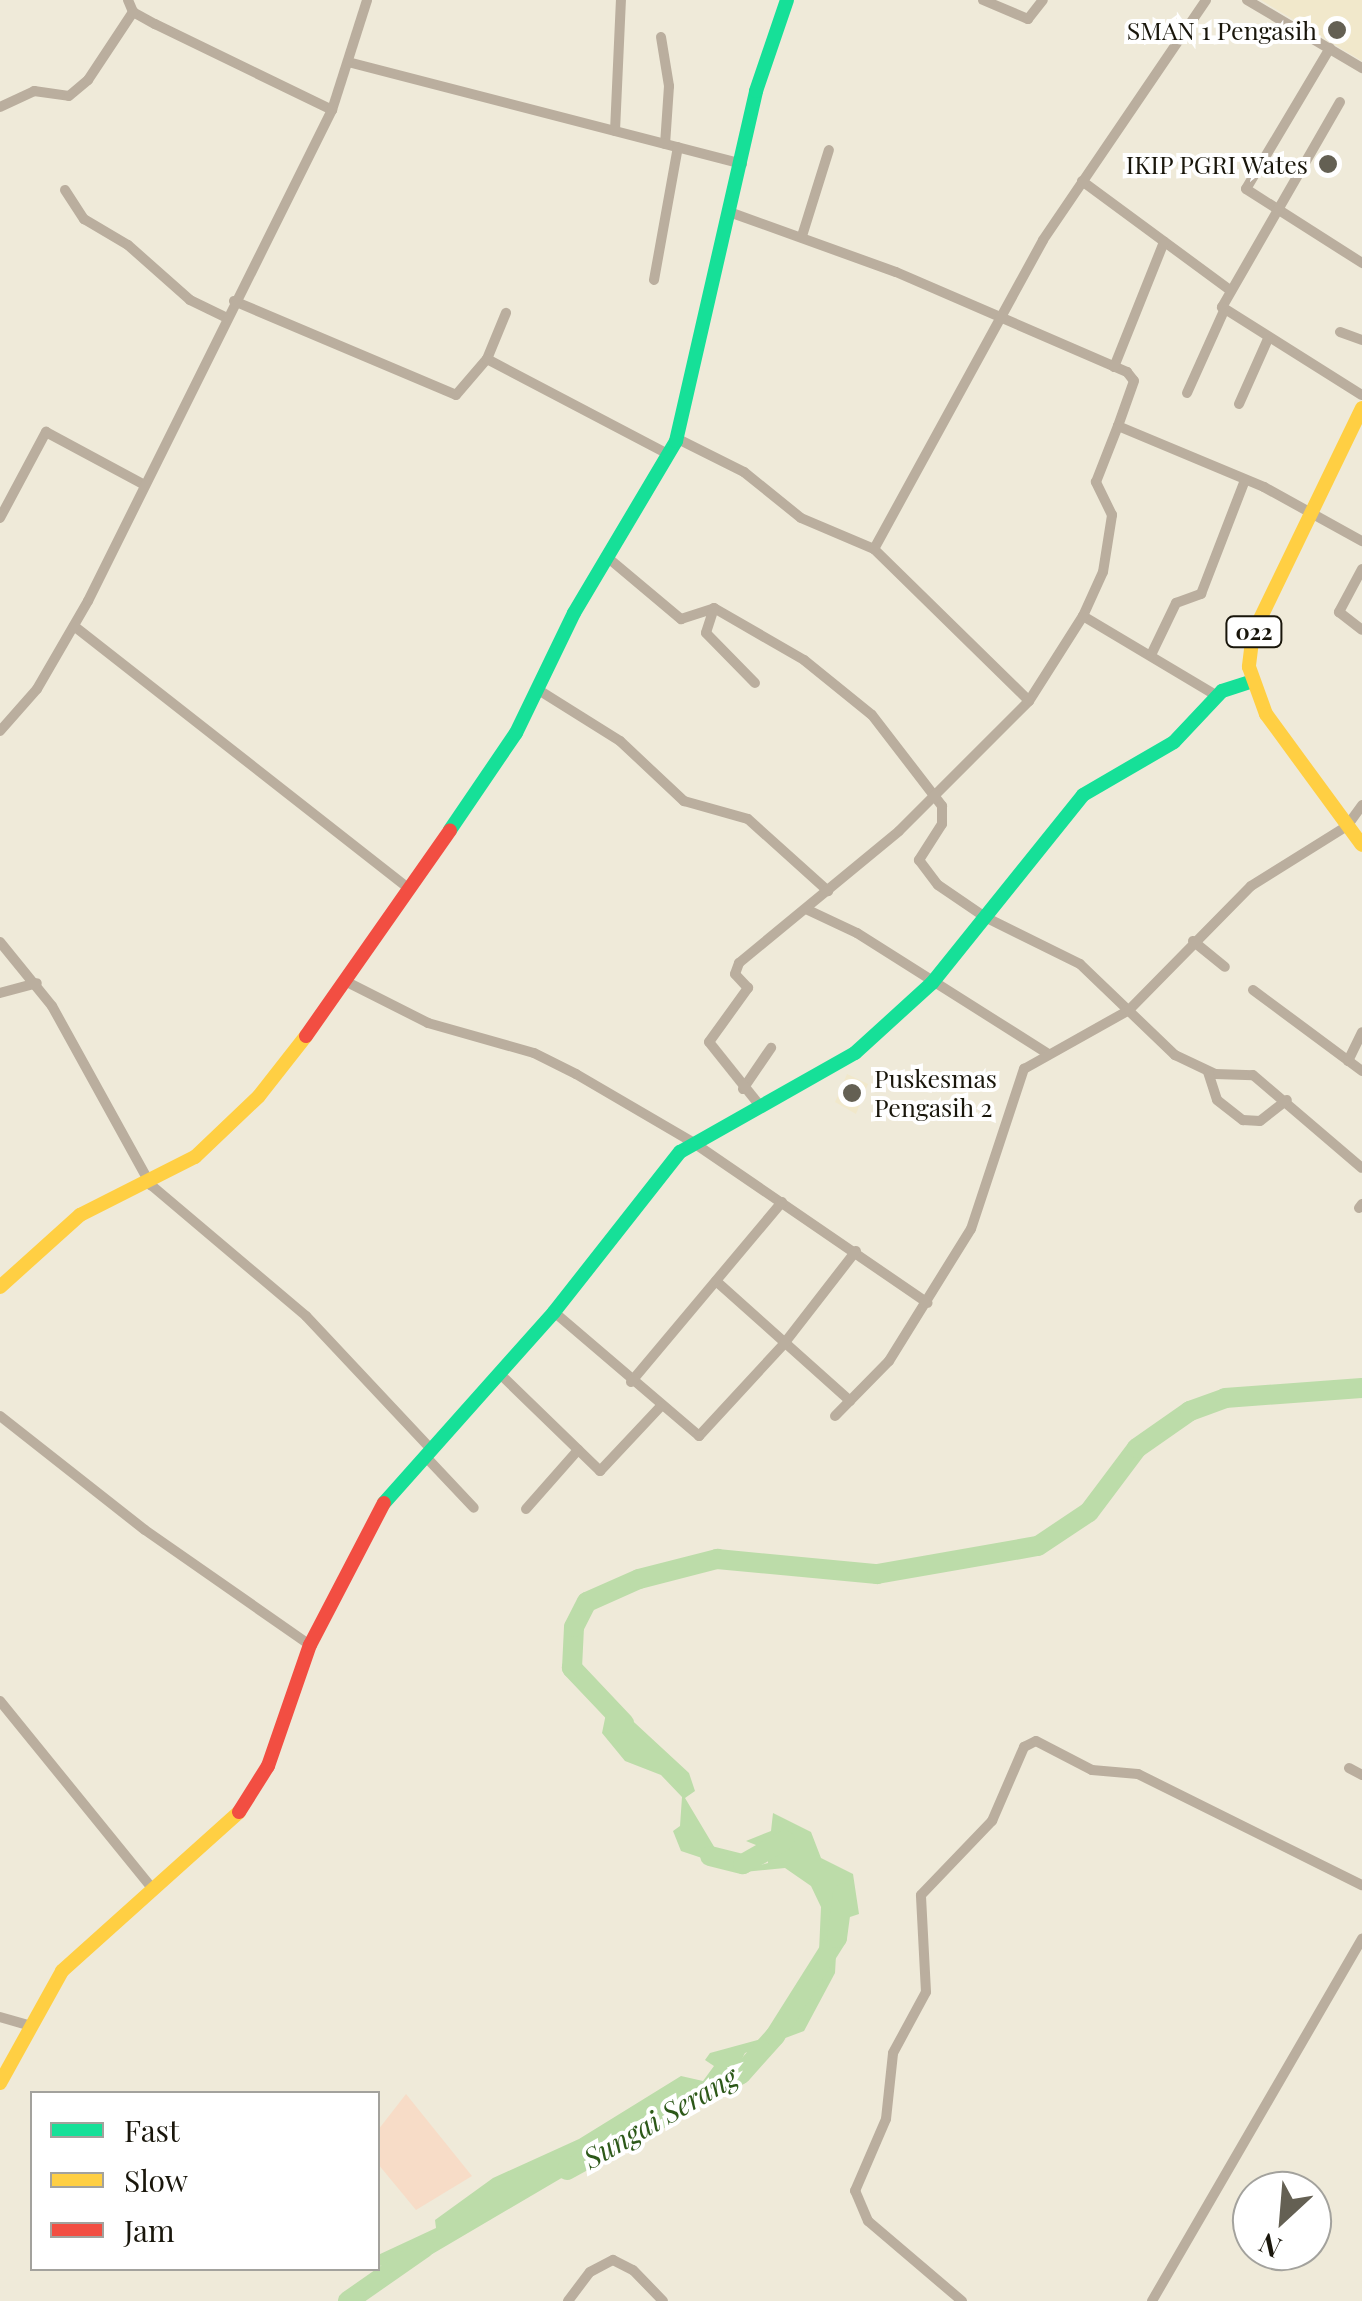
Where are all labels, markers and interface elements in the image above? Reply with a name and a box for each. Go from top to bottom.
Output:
place label: SMAN 1 Pengasih [1127,15,1317,45]
marker: SMAN 1 Pengasih [1326,19,1348,41]
place label: IKIP PGRI Wates [1124,149,1308,179]
marker: IKIP PGRI Wates [1317,153,1339,175]
road number: 022 [1224,615,1284,649]
place label: Puskesmas Pengasih 2 [874,1064,997,1123]
marker: Puskesmas Pengasih 2 [839,1080,865,1106]
water label: Sungai Serang [577,2059,743,2175]
legend [30,2091,380,2271]
text: Fast [124,2110,180,2150]
text: Slow [124,2160,188,2200]
north arrow [1232,2171,1332,2271]
text: Jam [124,2210,175,2250]
text: N [1252,2226,1287,2268]

